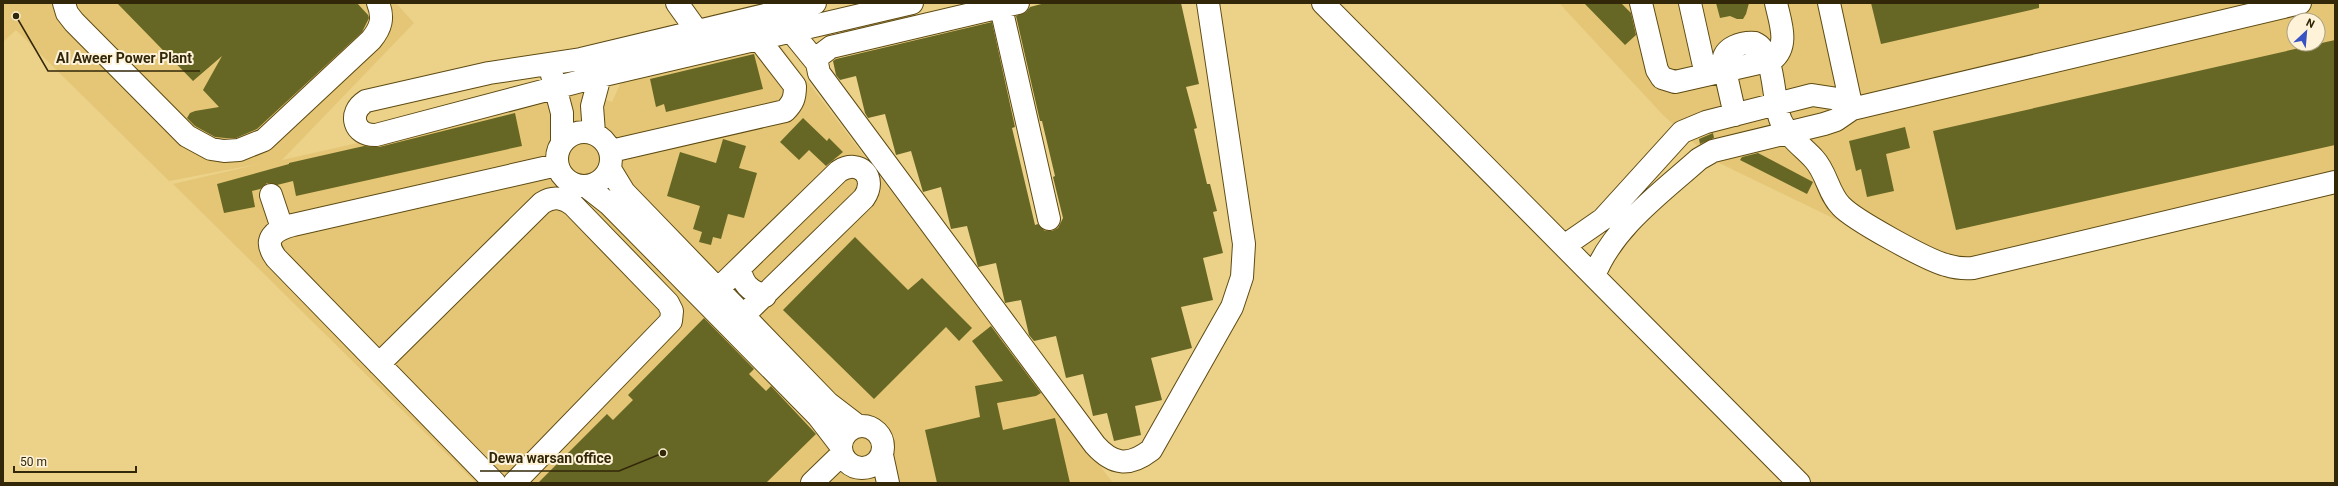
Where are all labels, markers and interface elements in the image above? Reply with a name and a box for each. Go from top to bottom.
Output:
north arrow [2286,12,2326,52]
text: N [2304,16,2317,31]
callout: Al Aweer Power Plant [48,45,200,71]
text: Al Aweer Power Plant [56,50,192,66]
callout: Dewa warsan office [480,445,619,471]
scale bar [14,448,136,474]
text: Dewa warsan office [489,450,612,466]
text: 50 m [20,455,47,469]

